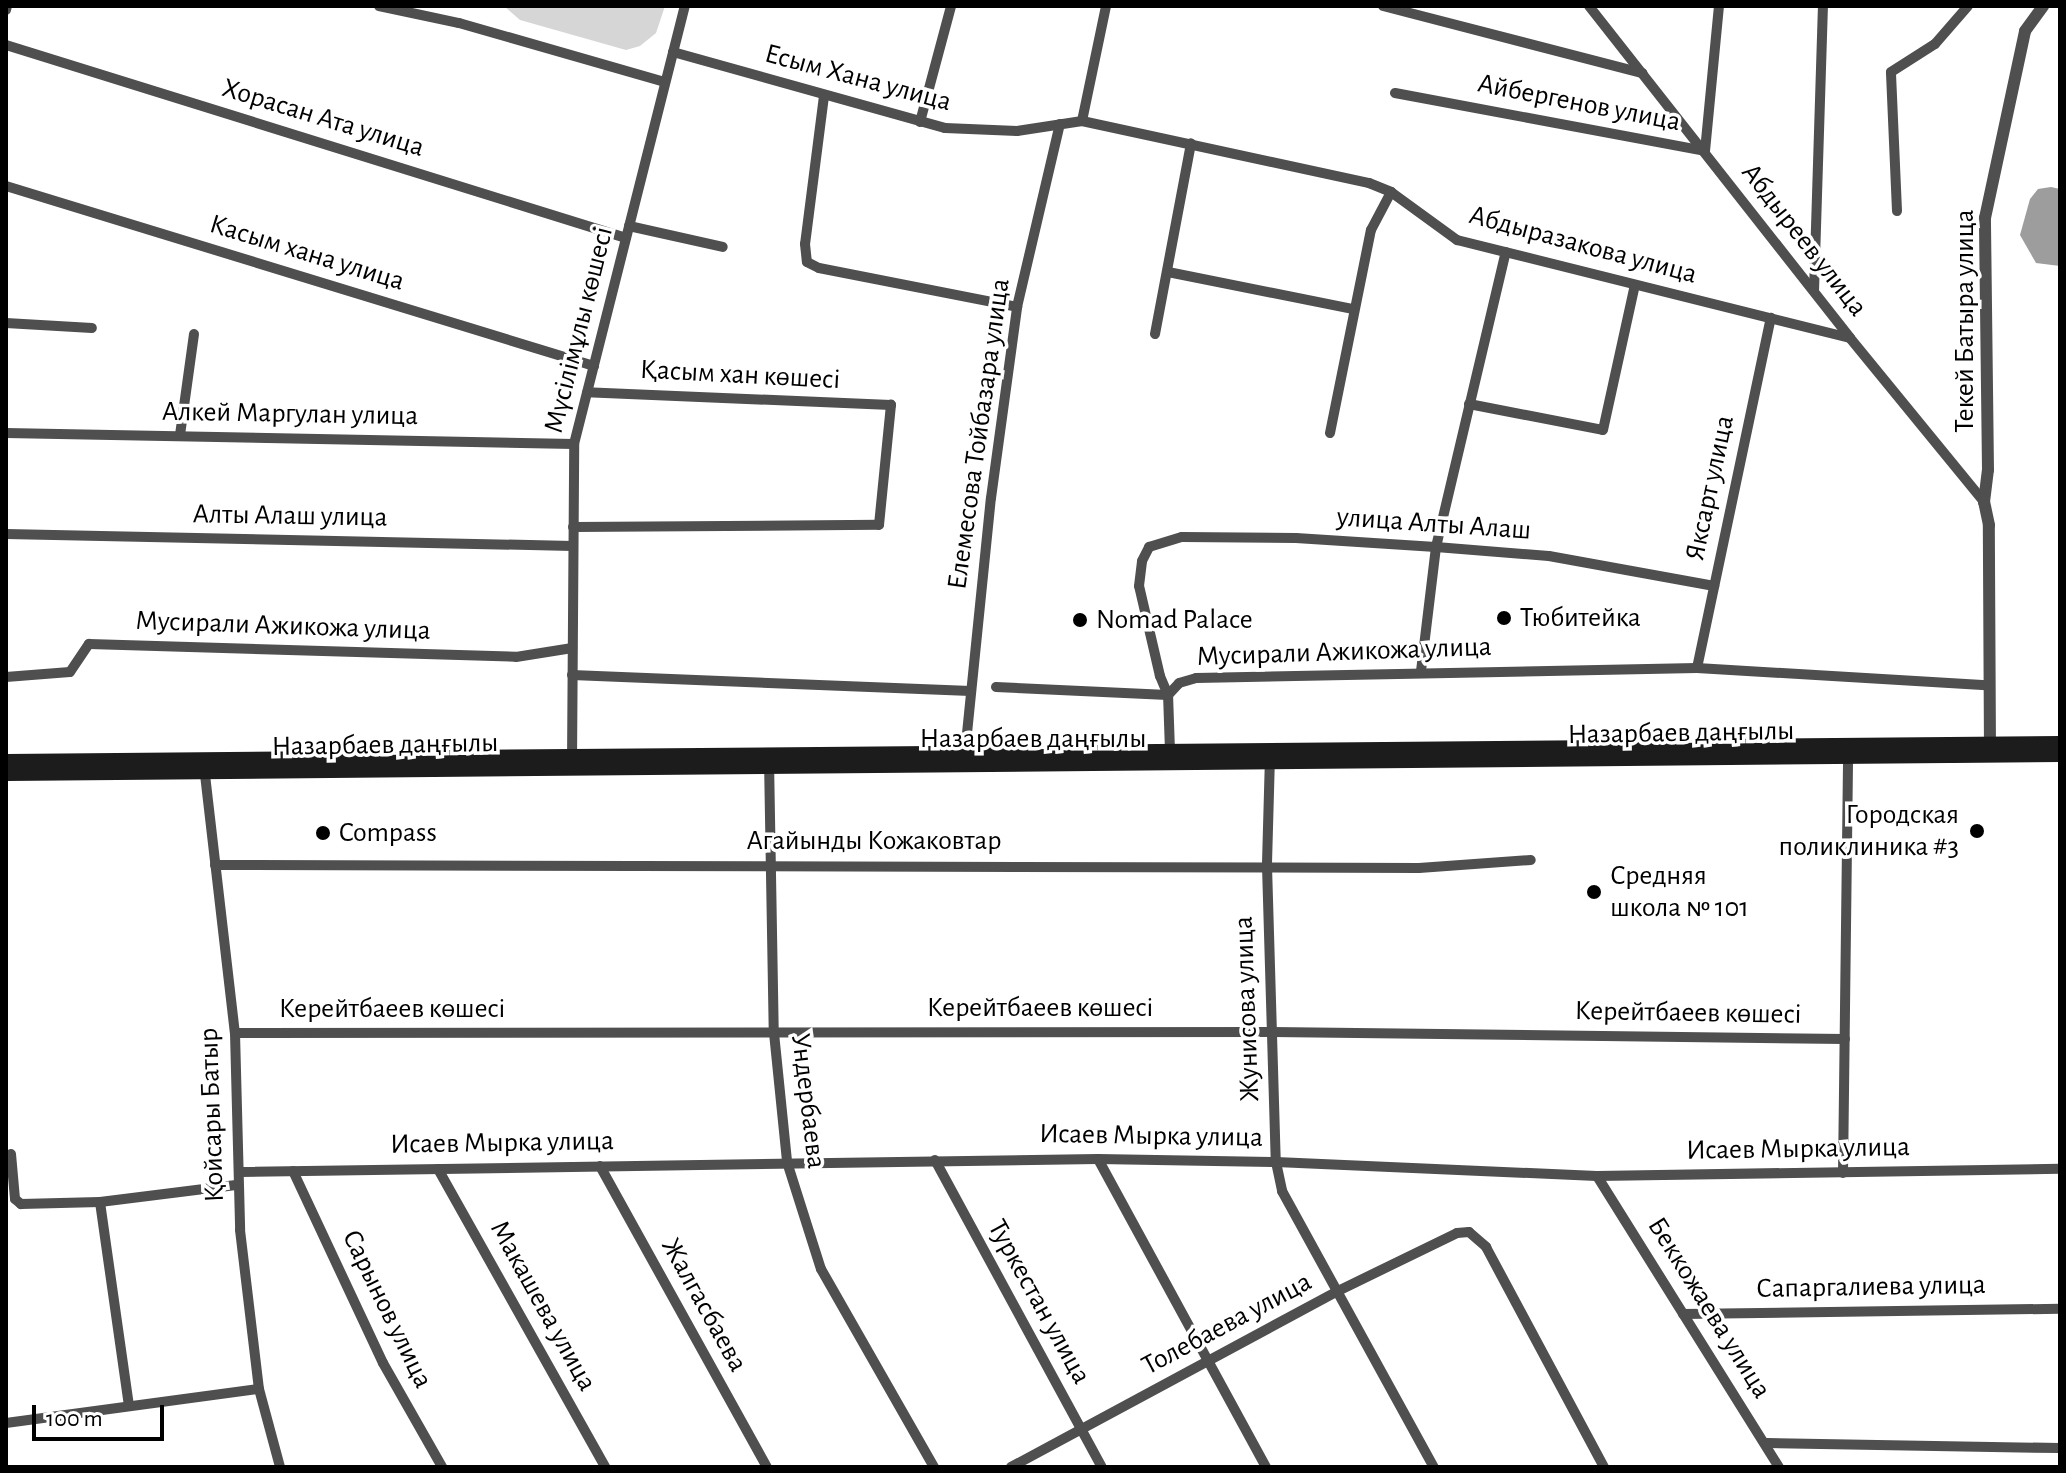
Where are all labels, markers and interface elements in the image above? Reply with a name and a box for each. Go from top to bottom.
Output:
street label: Есым Хана улица [761,37,955,119]
street label: Айбергенов улица [1475,67,1683,139]
street label: Хорасан Ата улица [218,71,428,165]
street label: Абдыреев улица [1734,157,1874,323]
street label: Абдыразакова улица [1465,198,1701,292]
street label: Касым хана улица [205,207,409,299]
street label: Текей Батыра улица [1948,209,1982,433]
street label: Мүсілімұлы көшесі [537,223,621,437]
street label: Елемесова Тойбазара улица [941,276,1017,592]
street label: Қасым хан көшесі [639,353,841,397]
street label: Алкей Маргулан улица [162,395,418,433]
street label: Яксарт улица [1678,412,1742,564]
street label: Алты Алаш улица [192,498,388,534]
street label: улица Алты Алаш [1336,500,1532,548]
place label: Тюбитейка [1520,601,1641,635]
place label: Nomad Palace [1096,603,1253,637]
street label: Мусирали Ажикожа улица [135,604,431,648]
marker: Тюбитейка [1495,609,1513,627]
marker: Nomad Palace [1071,611,1089,629]
street label: Мусирали Ажикожа улица [1196,630,1492,674]
street label: Назарбаев даңғылы [1567,714,1795,752]
street label: Назарбаев даңғылы [920,722,1146,756]
street label: Назарбаев даңғылы [271,726,499,764]
place label: Городская поликлиника #3 [1779,798,1959,864]
place label: Compass [339,816,437,850]
marker: Городская поликлиника #3 [1966,820,1988,842]
marker: Compass [314,824,332,842]
street label: Агайынды Кожаковтар [746,824,1002,858]
place label: Средняя школа № 101 [1610,859,1749,925]
marker: Средняя школа № 101 [1585,883,1603,901]
street label: Жунисова улица [1227,916,1267,1102]
street label: Керейтбаеев көшесі [927,991,1153,1025]
street label: Керейтбаеев көшесі [279,992,505,1026]
street label: Керейтбаеев көшесі [1574,994,1802,1032]
street label: Қойсары Батыр [192,1027,232,1203]
street label: Ундербаева [783,1031,833,1171]
street label: Исаев Мырка улица [1039,1117,1263,1155]
street label: Исаев Мырка улица [390,1124,614,1162]
street label: Исаев Мырка улица [1686,1130,1910,1168]
street label: Беккожаева улица [1640,1211,1778,1405]
street label: Туркестан улица [980,1214,1098,1390]
street label: Макашева улица [482,1215,604,1397]
street label: Сарынов улица [334,1224,440,1394]
street label: Жалгасбаева [654,1232,754,1378]
street label: Толебаева улица [1136,1265,1318,1383]
street label: Сапаргалиева улица [1756,1268,1986,1306]
scale bar [36,1389,168,1439]
text: 100 m [46,1407,103,1431]

